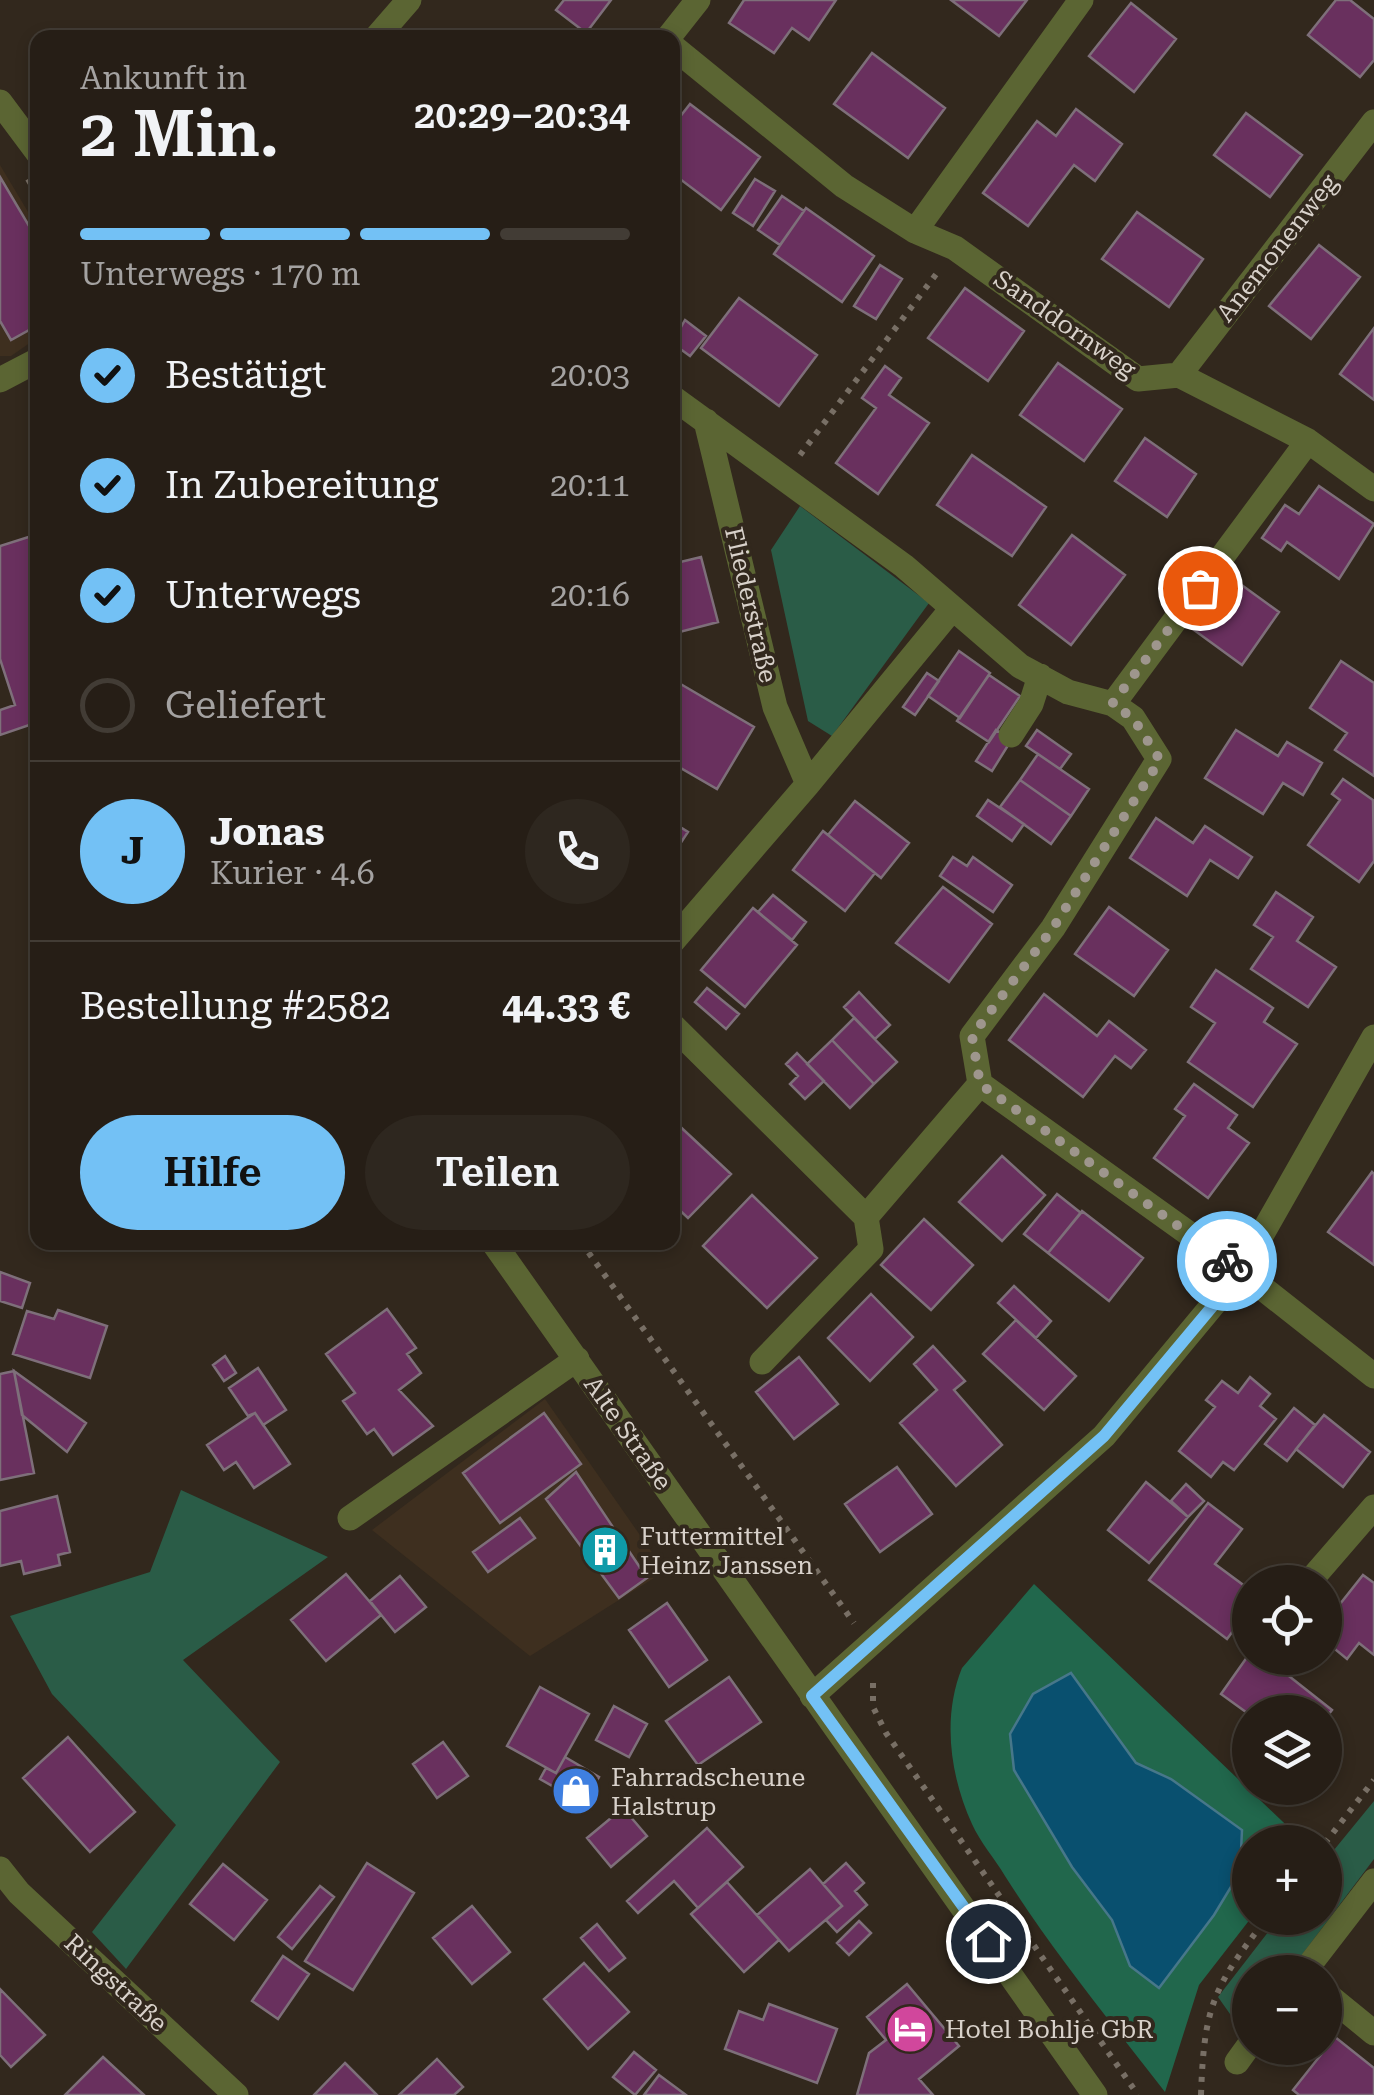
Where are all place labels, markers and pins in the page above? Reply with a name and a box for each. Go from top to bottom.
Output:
pin [1158,546,1243,631]
place label: Futtermittel Heinz Janssen [640,1522,813,1580]
building icon: Futtermittel Heinz Janssen [579,1524,631,1576]
place label: Fahrradscheune Halstrup [611,1763,805,1821]
shop icon: Fahrradscheune Halstrup [550,1765,602,1817]
pin [946,1899,1031,1984]
hotel icon: Hotel Bohlje GbR [884,2003,936,2055]
place label: Hotel Bohlje GbR [945,2015,1154,2044]

